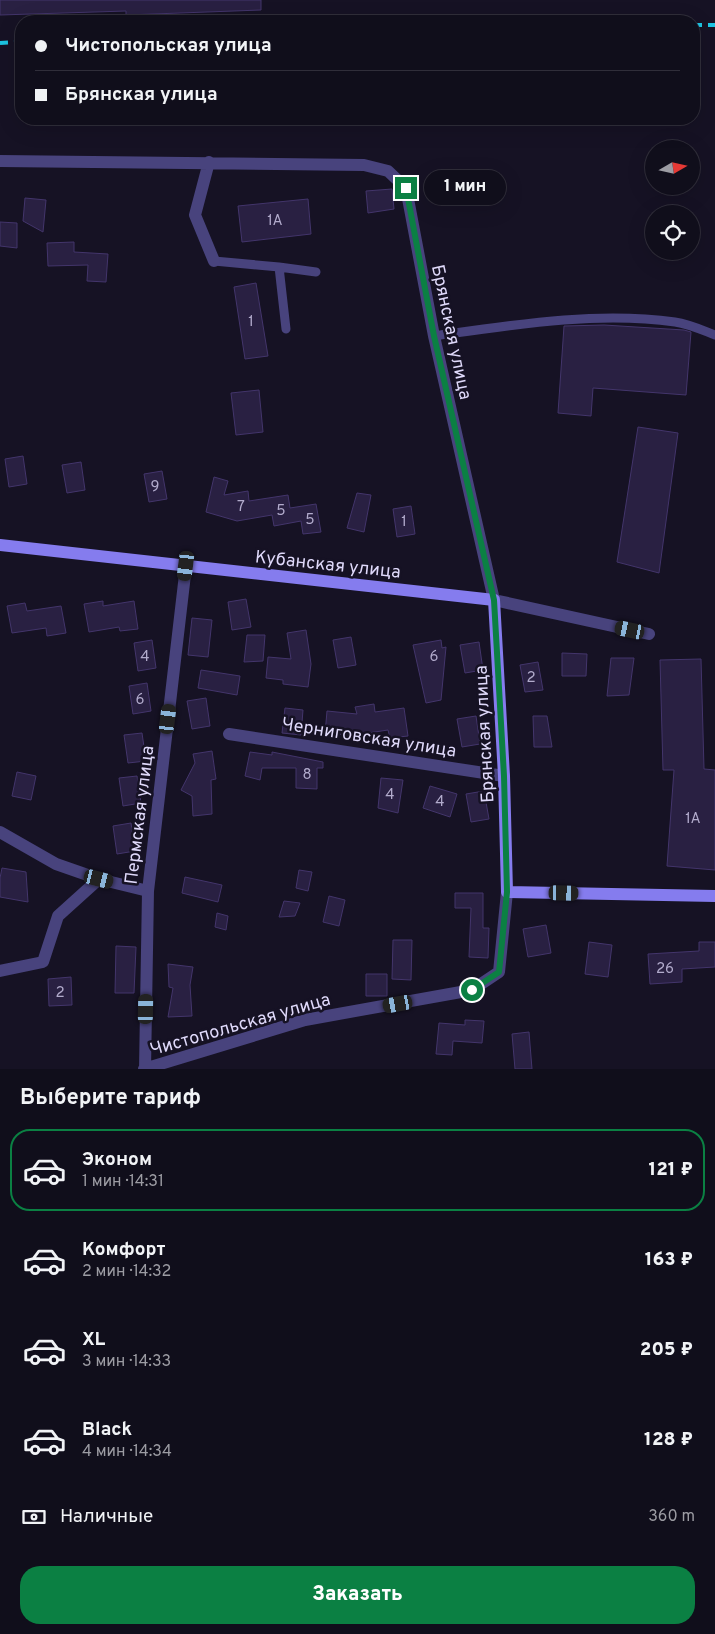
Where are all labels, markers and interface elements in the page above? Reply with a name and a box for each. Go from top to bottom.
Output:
text: Чистопольская улица [65,34,272,58]
text: Брянская улица [65,83,217,107]
north arrow [645,140,700,195]
map controls [645,140,700,260]
callout: 1 мин [424,170,506,206]
route end [395,177,417,199]
text: 1 мин [444,177,486,197]
button: locate [645,205,700,260]
house number: 1А [267,212,283,231]
street label: Брянская улица [425,263,476,402]
house number: 1 [248,313,254,332]
house number: 9 [151,478,159,497]
house number: 7 [237,498,245,517]
house number: 5 [276,502,286,521]
house number: 5 [305,511,315,530]
house number: 1 [401,513,407,532]
street label: Кубанская улица [254,546,402,585]
car [176,550,195,582]
car [613,620,646,640]
house number: 4 [140,648,150,667]
house number: 6 [430,648,439,667]
street label: Брянская улица [470,665,501,803]
house number: 2 [526,669,536,688]
house number: 6 [136,691,145,710]
car [158,703,177,735]
street label: Черниговская улица [280,713,458,764]
street label: Пермская улица [121,744,160,886]
house number: 8 [302,766,312,785]
house number: 4 [385,786,395,805]
house number: 4 [435,793,445,812]
house number: 1А [685,810,701,829]
car [82,868,115,890]
car [548,885,579,901]
house number: 26 [656,960,674,979]
route start [461,979,483,1001]
house number: 2 [55,984,65,1003]
street label: Чистопольская улица [147,989,333,1062]
car [138,994,153,1024]
car [381,994,414,1014]
text: Выберите тариф [20,1085,201,1112]
icon: car [22,1148,67,1193]
text: Эконом [82,1148,152,1172]
text: 121 ₽ [648,1158,693,1182]
text: 1 мин · 14:31 [82,1172,164,1192]
icon: car [22,1238,67,1283]
text: Комфорт [82,1238,165,1262]
text: 163 ₽ [645,1248,693,1272]
text: 2 мин · 14:32 [82,1262,171,1282]
icon: car [22,1328,67,1373]
text: XL [82,1328,105,1352]
text: 205 ₽ [640,1338,693,1362]
text: 3 мин · 14:33 [82,1352,171,1372]
icon: car [22,1418,67,1463]
text: Black [82,1418,132,1442]
text: 128 ₽ [644,1428,693,1452]
text: 4 мин · 14:34 [82,1442,172,1462]
icon: cash [20,1503,48,1531]
text: Наличные [60,1505,153,1529]
text: 360 m [648,1507,695,1527]
button: Заказать [20,1566,695,1624]

